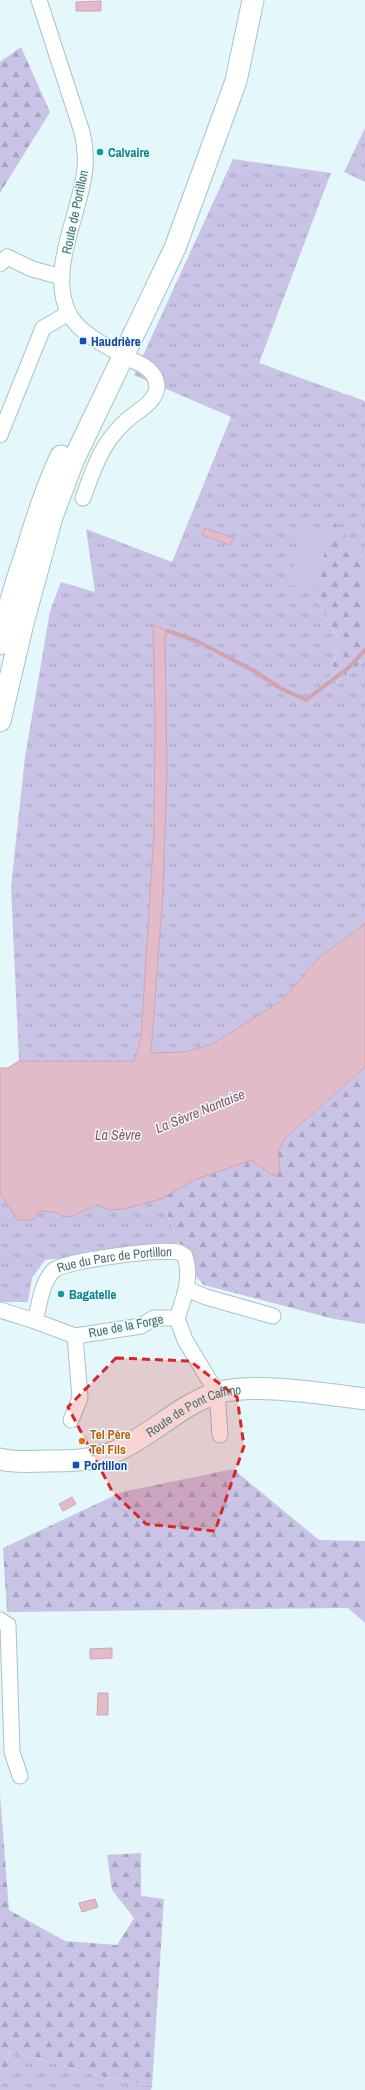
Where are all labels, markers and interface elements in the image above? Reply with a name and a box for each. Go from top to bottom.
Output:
place label: Calvaire [108,144,150,161]
marker: Calvaire [95,147,105,157]
street label: Route de Portillon [58,168,92,256]
place label: Haudrière [91,333,141,350]
marker: Haudrière [78,336,88,346]
water label: La Sèvre Nantaise [153,1085,247,1137]
water label: La Sèvre [95,1126,141,1144]
street label: Rue du Parc de Portillon [54,1243,172,1276]
place label: Bagatelle [69,1286,116,1303]
marker: Bagatelle [56,1289,66,1299]
street label: Rue de la Forge [87,1310,165,1342]
street label: Route de Pont Caffino [142,1381,242,1441]
place label: Tel Père Tel Fils [90,1426,131,1458]
marker: Tel Père Tel Fils [77,1436,87,1446]
place label: Portillon [84,1457,127,1474]
marker: Portillon [71,1460,81,1470]

